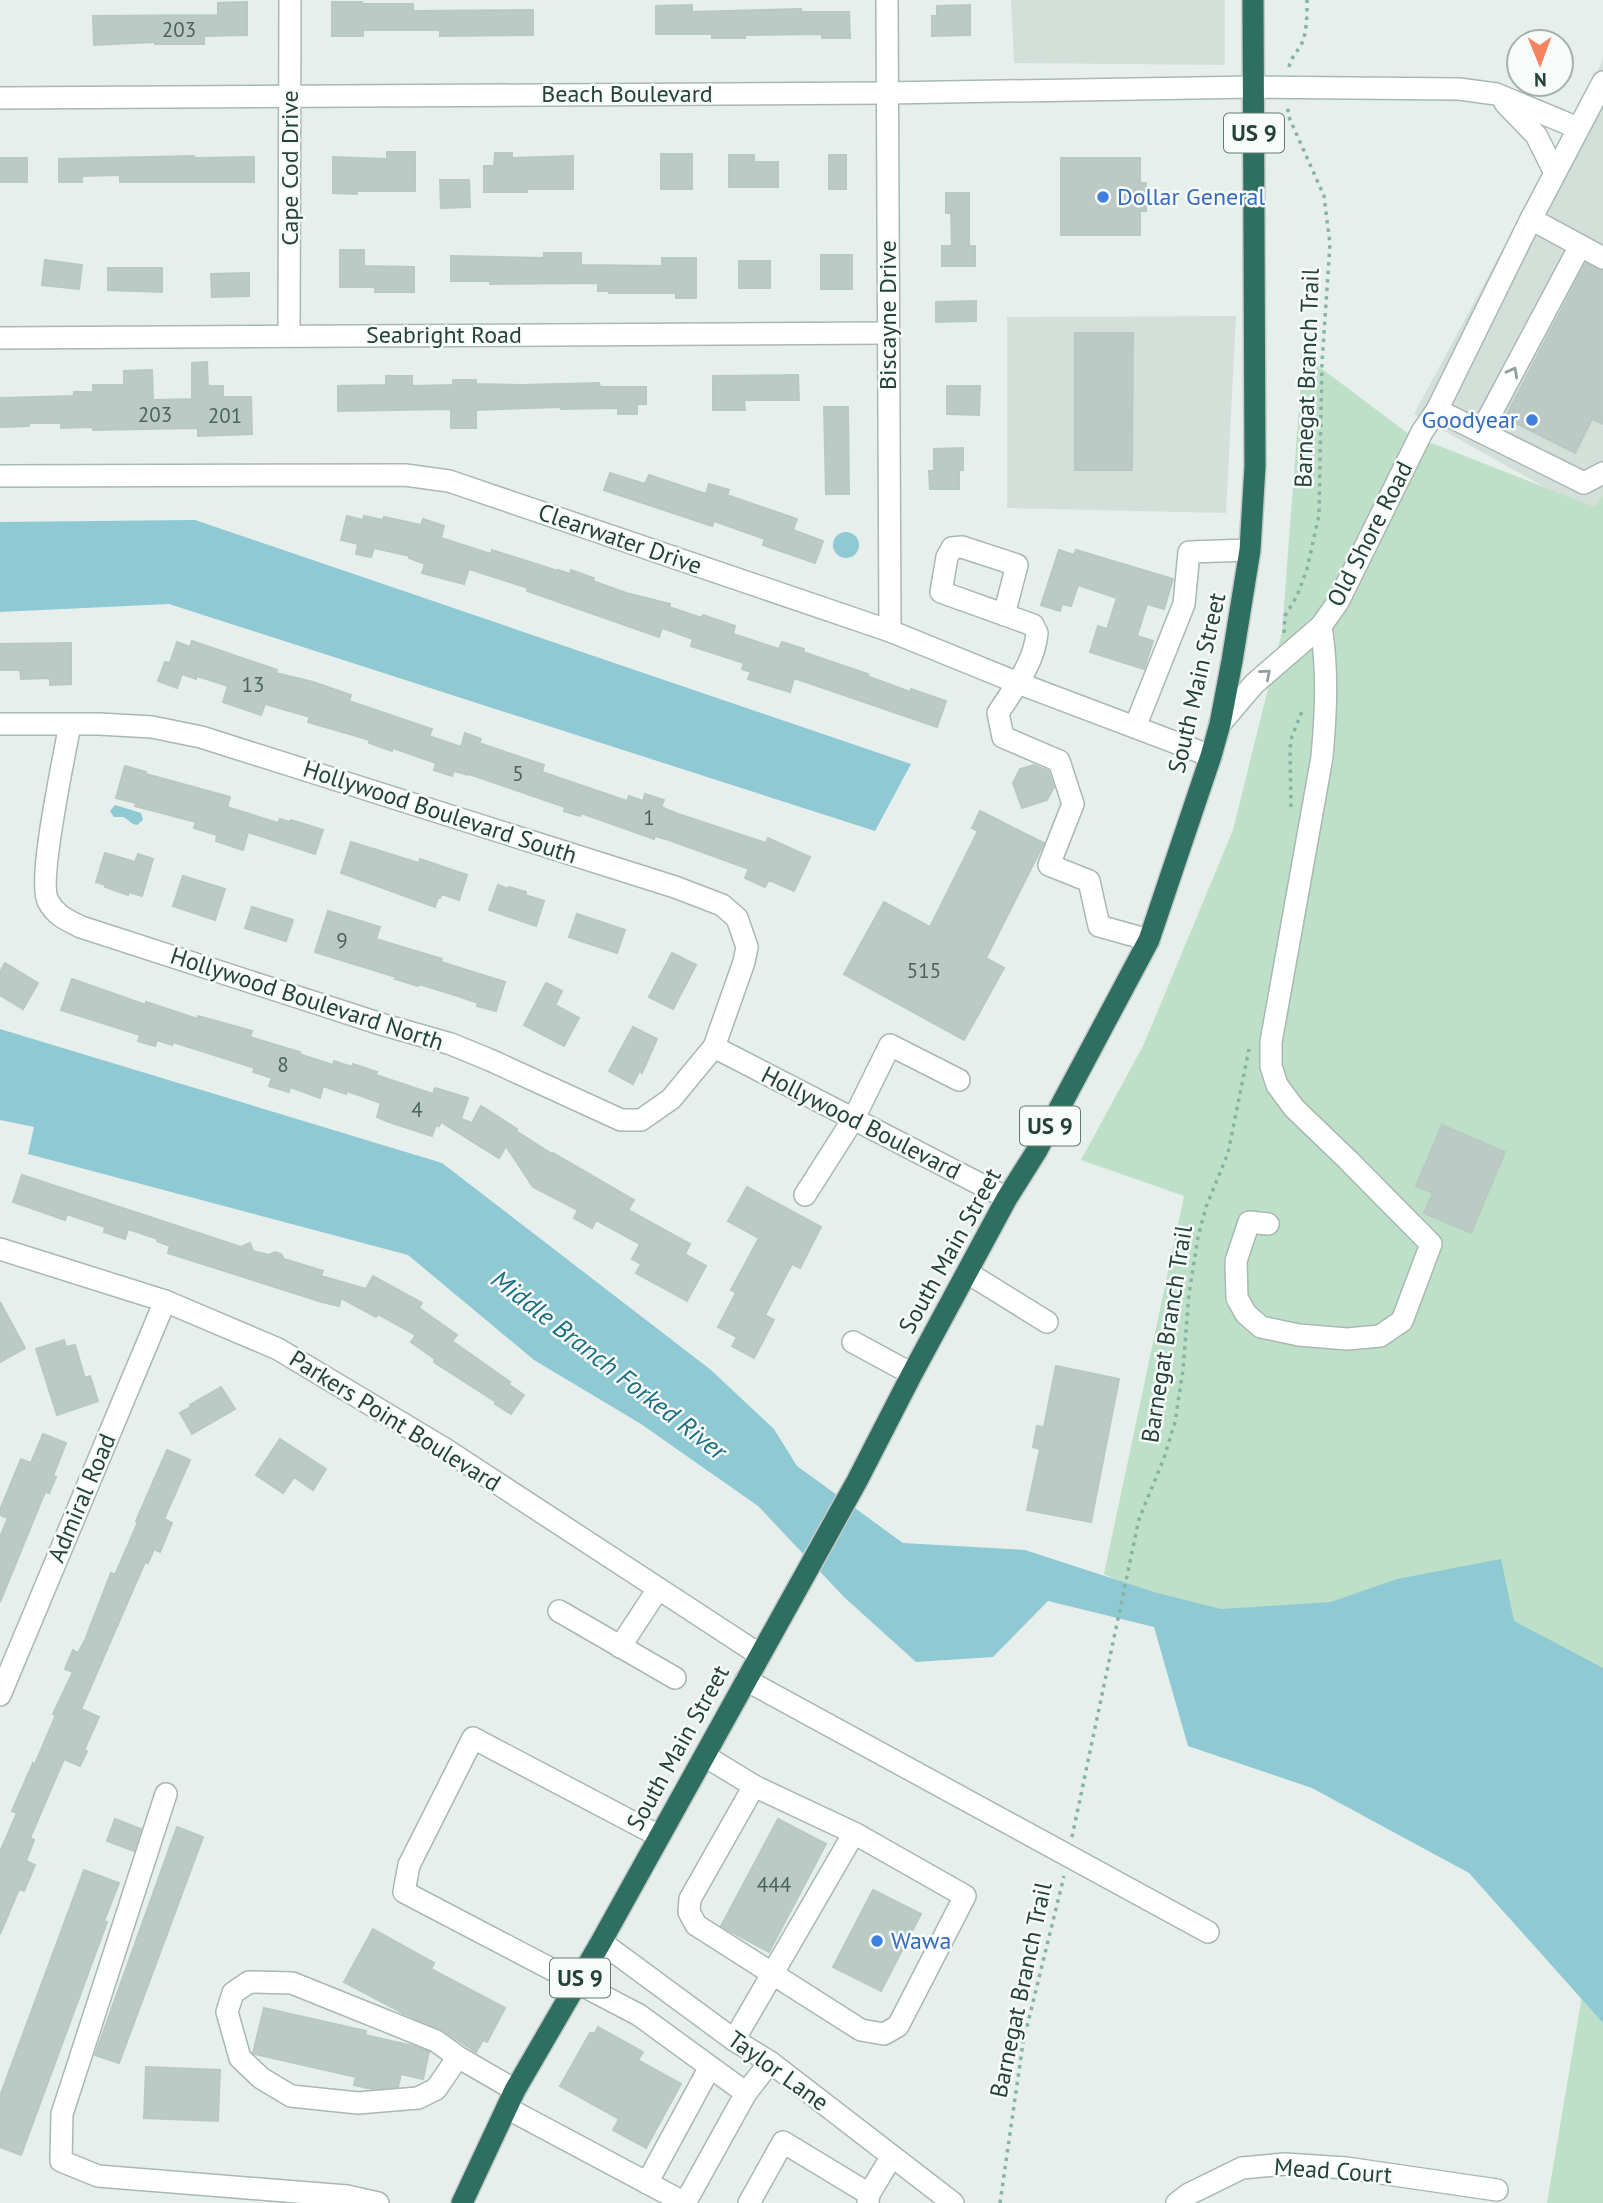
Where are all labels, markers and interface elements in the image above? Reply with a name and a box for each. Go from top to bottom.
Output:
house number: 203 [162,16,196,43]
north arrow [1505,28,1575,98]
text: N [1534,68,1547,92]
street label: Beach Boulevard [541,78,713,109]
street label: Cape Cod Drive [274,90,305,246]
road number: US 9 [1224,114,1284,152]
place label: Dollar General [1117,181,1265,212]
marker: Dollar General [1095,189,1111,205]
street label: Biscayne Drive [872,240,903,390]
street label: Barnegat Branch Trail [1287,268,1326,488]
street label: Seabright Road [366,319,522,350]
one-way arrow [1505,366,1519,379]
house number: 203 [138,401,172,428]
house number: 201 [208,402,242,429]
place label: Goodyear [1421,404,1518,435]
marker: Goodyear [1524,412,1540,428]
street label: Old Shore Road [1320,456,1419,612]
street label: Clearwater Drive [534,496,706,581]
street label: South Main Street [1161,590,1232,776]
one-way arrow [1258,670,1271,682]
house number: 13 [242,671,264,698]
street label: Hollywood Boulevard South [299,753,581,870]
house number: 5 [512,760,524,787]
house number: 1 [643,804,655,831]
house number: 9 [336,927,348,954]
street label: Hollywood Boulevard North [167,940,448,1057]
house number: 515 [907,957,941,984]
house number: 8 [277,1051,289,1078]
street label: Hollywood Boulevard [756,1059,966,1186]
house number: 4 [411,1096,423,1123]
road number: US 9 [1020,1106,1080,1146]
street label: South Main Street [891,1163,1008,1339]
street label: Barnegat Branch Trail [1134,1223,1199,1445]
water label: Middle Branch Forked River [485,1262,735,1468]
street label: Parkers Point Boulevard [284,1343,507,1498]
street label: Admiral Road [40,1429,123,1567]
street label: South Main Street [619,1660,736,1836]
house number: 444 [757,1871,791,1898]
street label: Barnegat Branch Trail [983,1879,1059,2101]
place label: Wawa [891,1925,951,1956]
marker: Wawa [869,1933,885,1949]
road number: US 9 [550,1958,610,1997]
street label: Taylor Lane [722,2024,835,2118]
street label: Mead Court [1273,2151,1393,2190]

